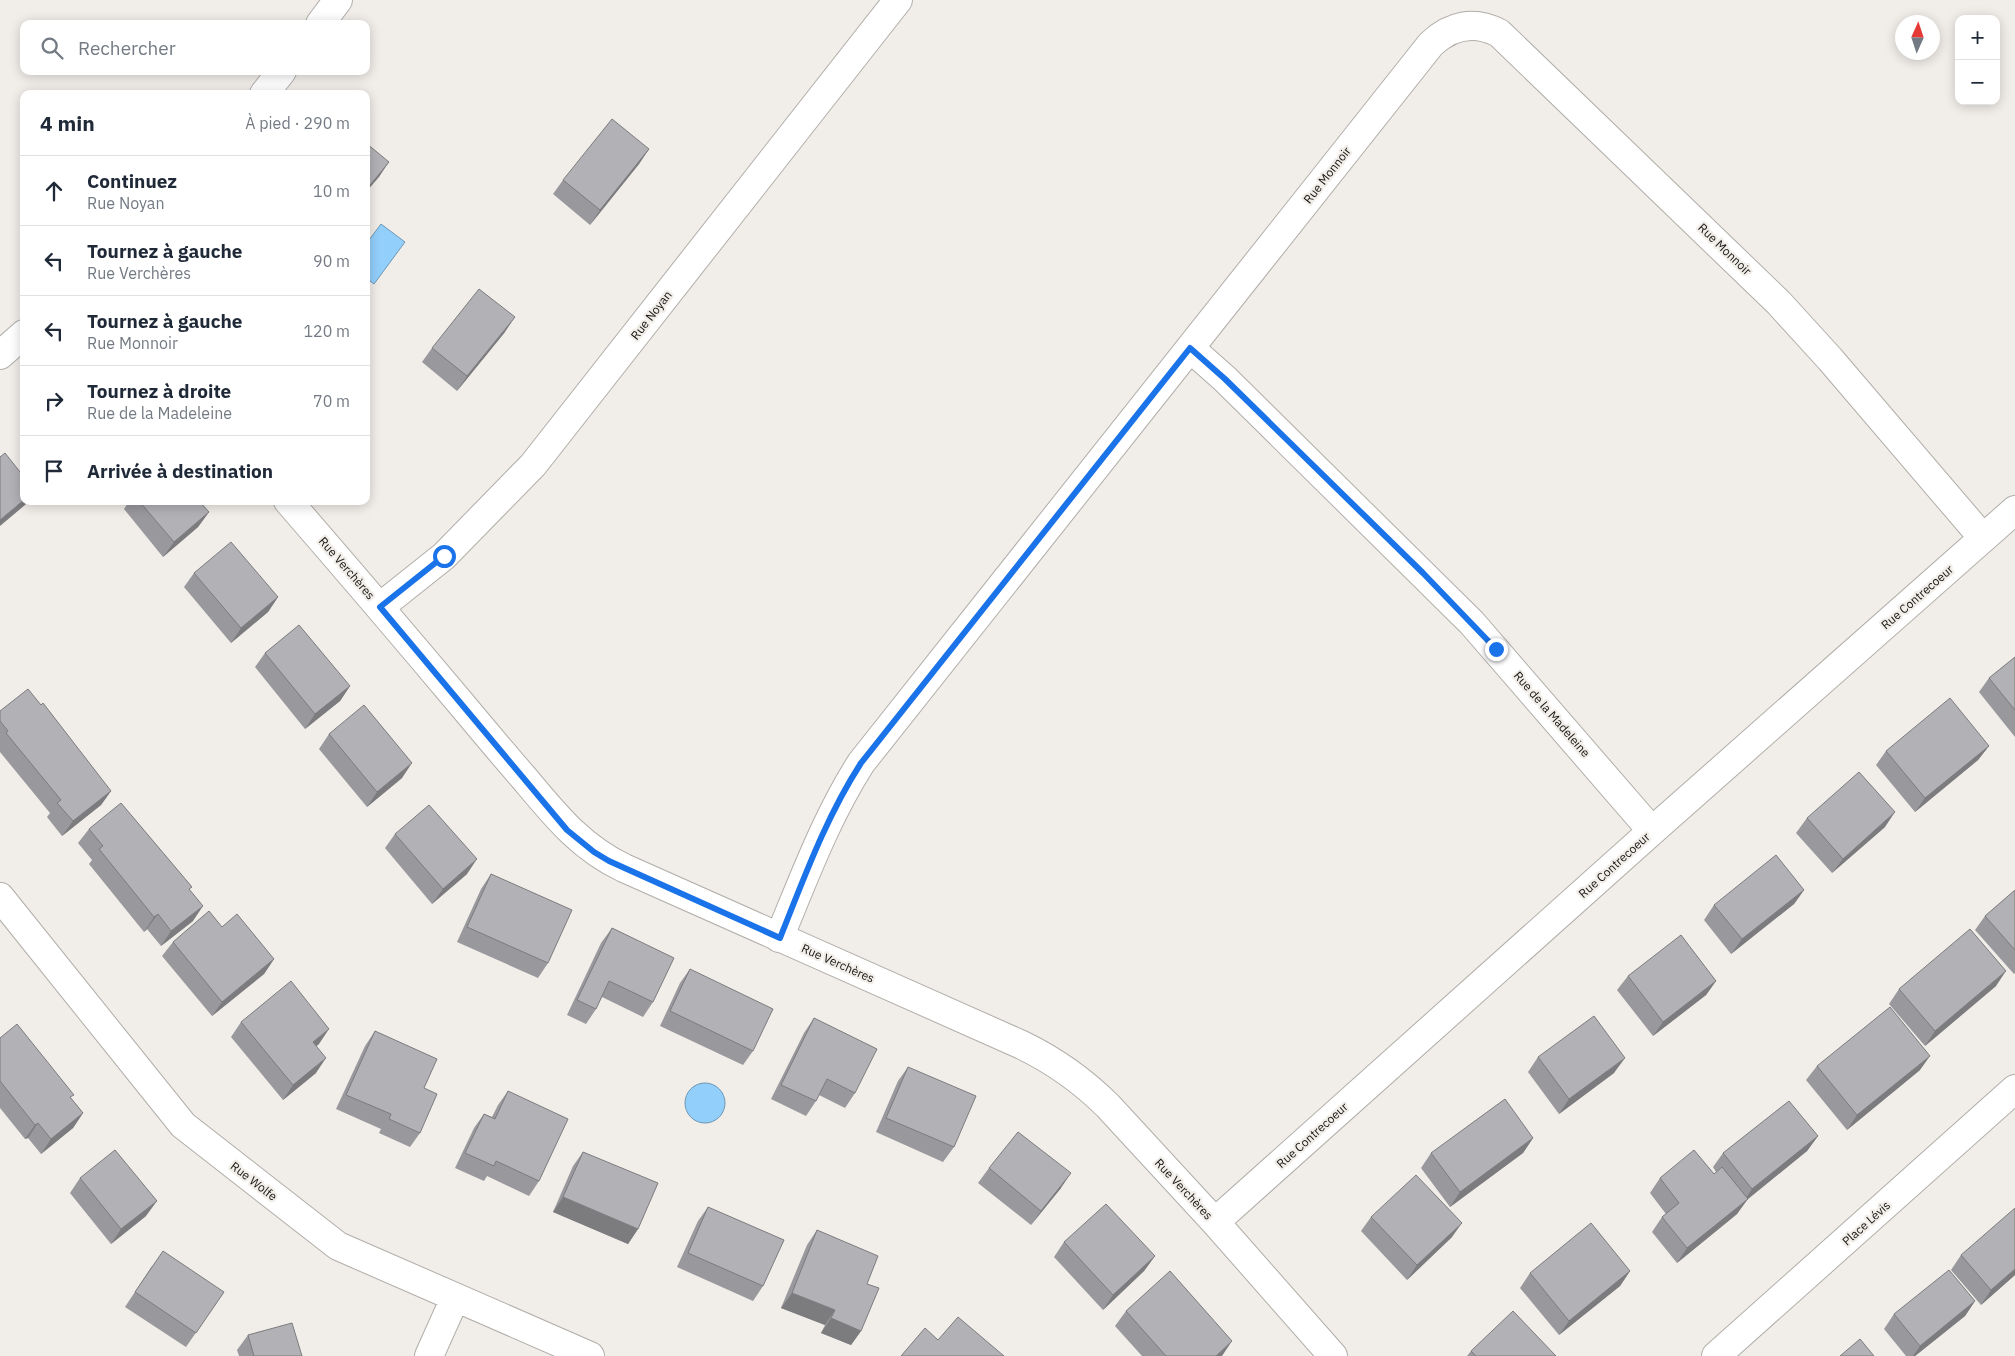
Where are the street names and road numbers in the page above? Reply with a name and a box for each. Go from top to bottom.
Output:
street label: Rue Monnoir [1300,143,1354,206]
street label: Rue Monnoir [1695,220,1755,278]
street label: Rue Noyan [627,287,675,343]
street label: Rue Verchères [316,534,378,602]
street label: Rue Contrecoeur [1878,561,1957,632]
street label: Rue de la Madeleine [1511,668,1594,760]
street label: Rue Contrecoeur [1575,829,1653,901]
street label: Rue Verchères [799,940,877,986]
street label: Rue Contrecoeur [1273,1099,1351,1171]
street label: Rue Verchères [1152,1155,1216,1223]
street label: Rue Wolfe [228,1158,281,1204]
street label: Place Lévis [1839,1197,1893,1248]

